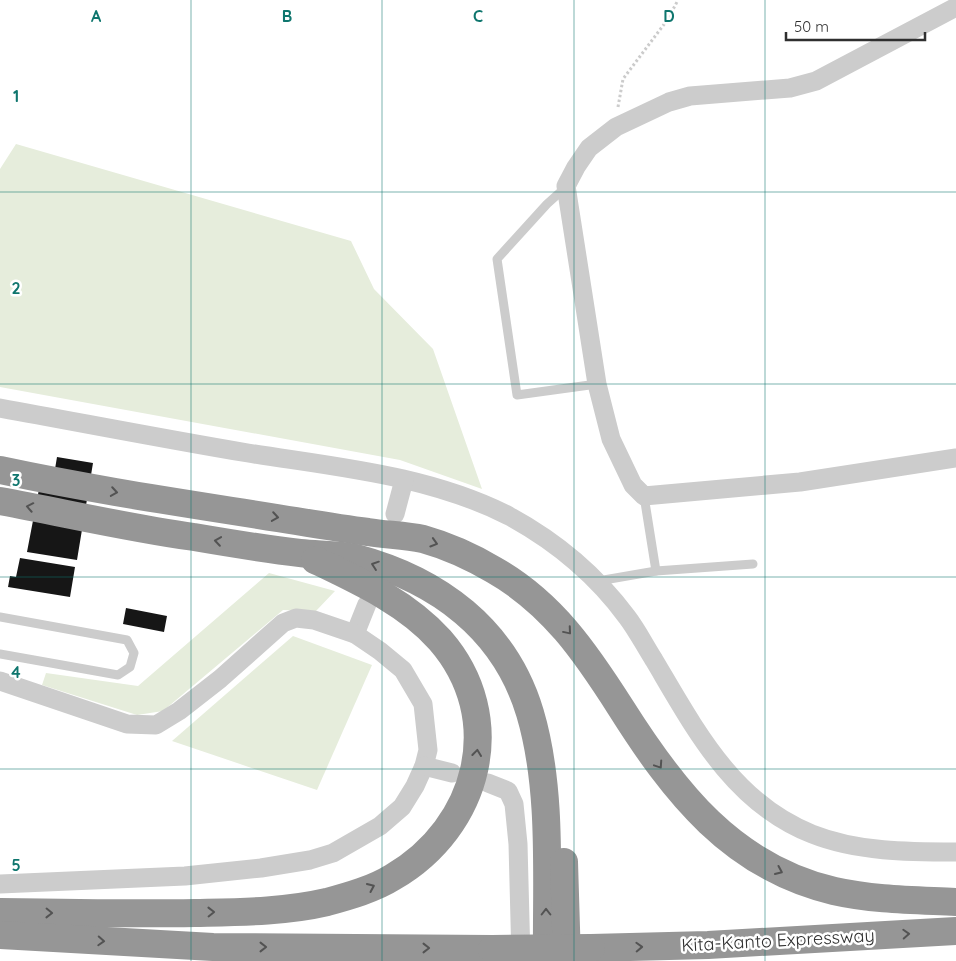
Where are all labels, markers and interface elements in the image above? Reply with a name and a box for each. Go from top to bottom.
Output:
text: A [91,6,102,26]
text: B [282,6,292,26]
text: C [473,6,483,26]
text: D [663,6,675,26]
scale bar [786,10,925,42]
text: 50 m [794,17,829,36]
text: 1 [13,86,19,106]
text: 2 [11,278,21,298]
text: 3 [12,470,20,490]
one-way arrow [110,486,118,496]
one-way arrow [25,502,34,512]
one-way arrow [270,512,279,522]
one-way arrow [213,536,221,547]
one-way arrow [429,537,437,547]
one-way arrow [371,561,380,571]
one-way arrow [562,625,571,634]
text: 4 [11,662,21,682]
one-way arrow [471,749,482,757]
one-way arrow [653,759,662,769]
text: 5 [11,855,21,875]
one-way arrow [774,865,783,876]
one-way arrow [366,883,374,893]
one-way arrow [208,907,215,917]
one-way arrow [45,908,53,918]
one-way arrow [541,908,551,916]
street label: Kita-Kanto Expressway [681,923,875,957]
one-way arrow [903,928,911,939]
one-way arrow [97,935,105,946]
one-way arrow [636,941,644,952]
one-way arrow [260,942,268,952]
one-way arrow [422,943,430,954]

